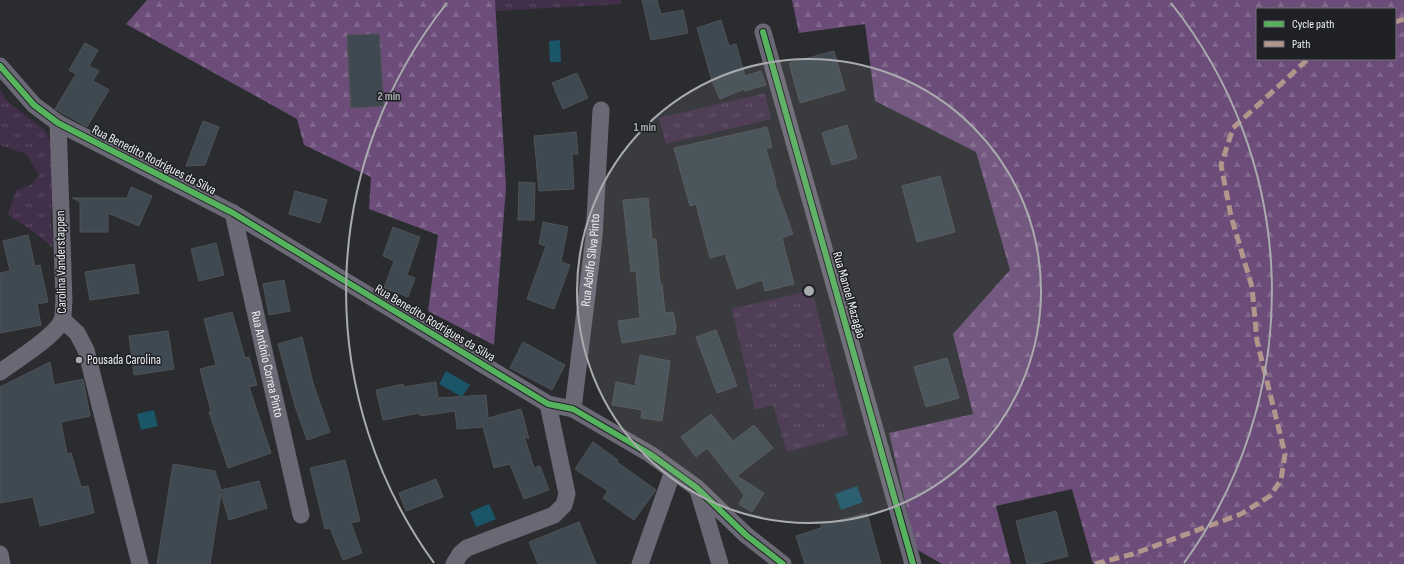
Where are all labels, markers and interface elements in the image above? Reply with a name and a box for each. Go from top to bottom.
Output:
legend [1256,8,1396,60]
text: Cycle path [1292,17,1334,32]
text: Path [1292,37,1310,52]
text: 2 min [378,89,400,104]
text: 1 min [634,120,656,135]
street label: Rua Benedito Rodrigues da Silva [89,122,219,198]
street label: Carolina Vanderstappen [52,210,70,314]
street label: Rua Adolfo Silva Pinto [578,213,603,307]
street label: Rua Manoel Mazagão [829,250,869,340]
street label: Rua Benedito Rodrigues da Silva [372,281,498,365]
centre of rings [802,284,816,298]
street label: Rua Antônio Correa Pinto [247,309,287,419]
place label: Pousada Carolina [87,352,161,368]
marker: Pousada Carolina [74,355,84,365]

